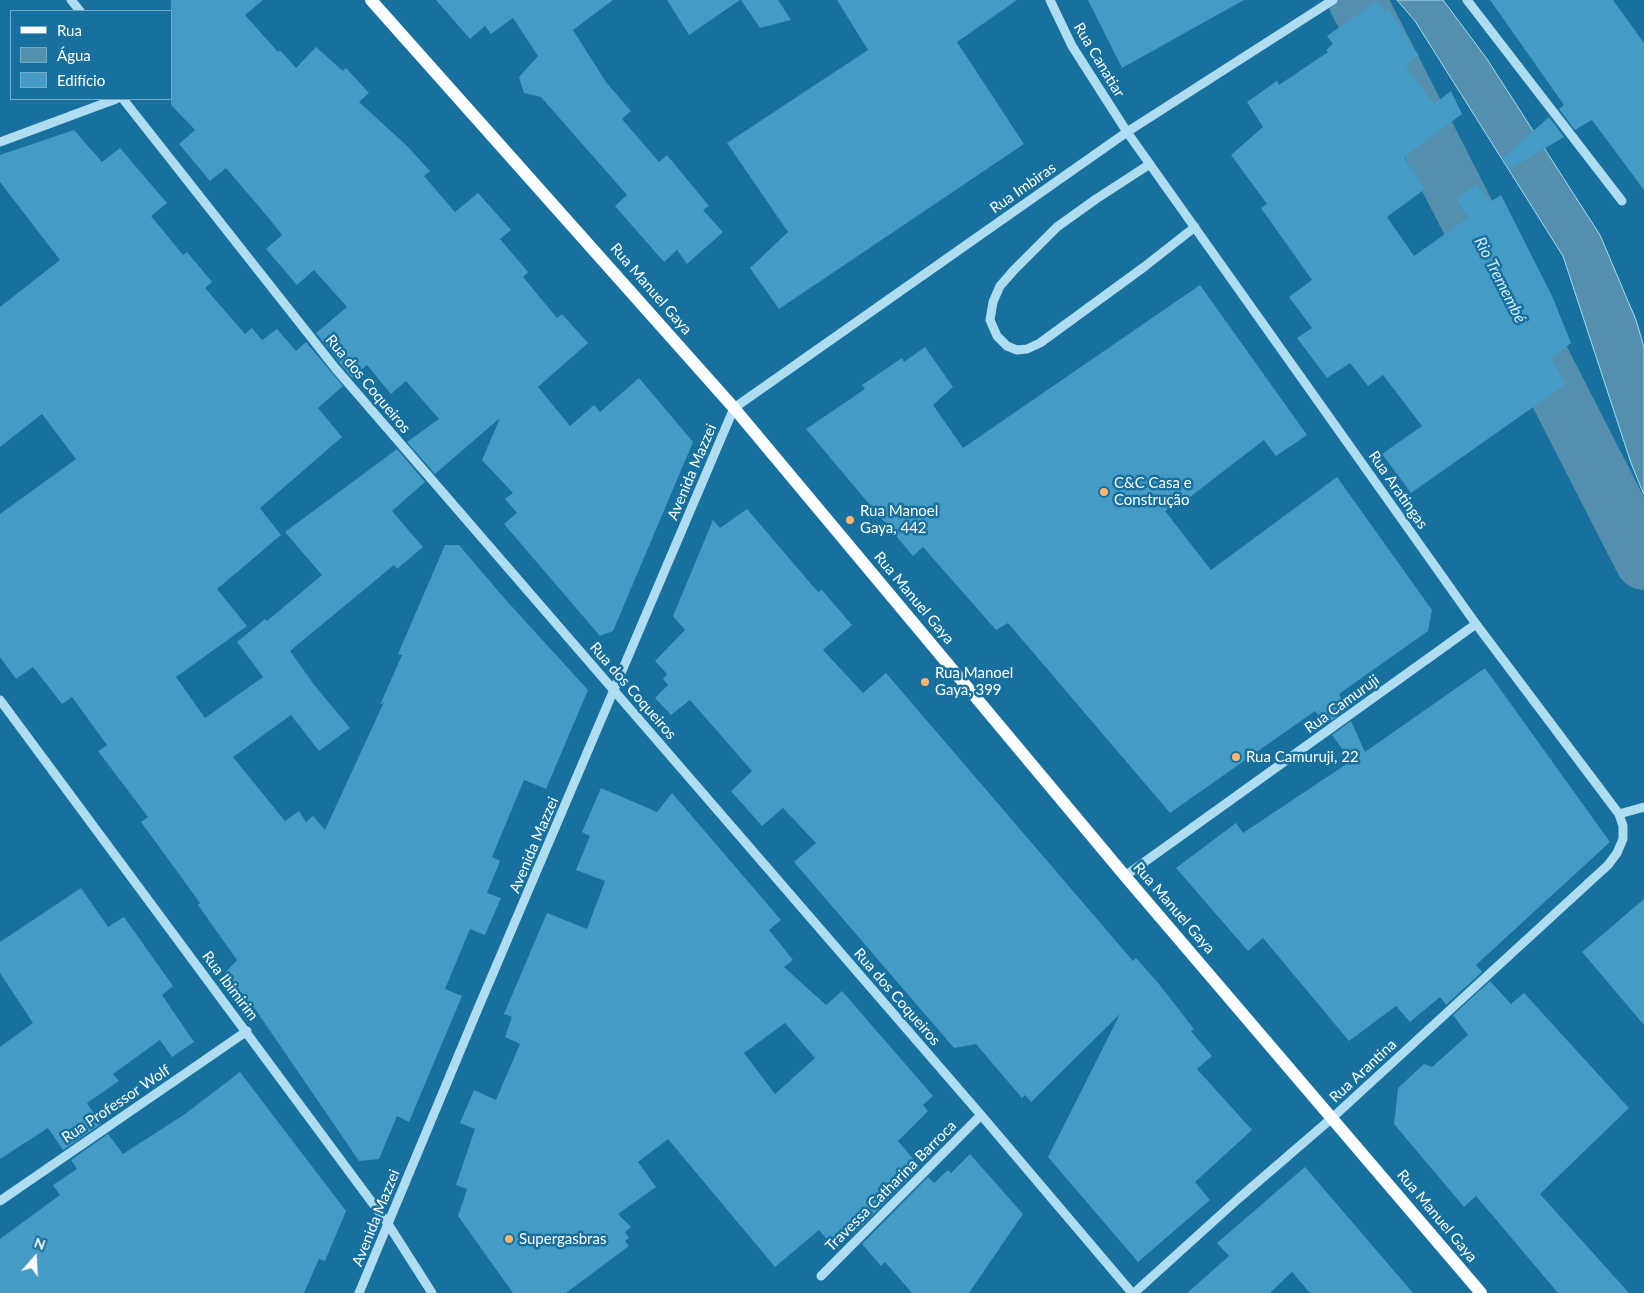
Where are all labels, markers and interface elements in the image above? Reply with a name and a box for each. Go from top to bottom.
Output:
legend [10,10,172,100]
street label: Rua Canatiar [1070,19,1128,101]
text: Rua [57,21,82,39]
text: Água [57,46,91,64]
text: Edifício [57,71,105,89]
street label: Rua Imbiras [987,159,1059,217]
water label: Rio Tremembé [1470,234,1530,326]
street label: Rua Manuel Gaya [606,240,696,338]
street label: Rua dos Coqueiros [322,331,414,437]
street label: Avenida Mazzei [664,421,720,523]
street label: Rua Aratingas [1365,448,1431,532]
place label: C&C Casa e Construção [1114,474,1192,509]
marker: C&C Casa e Construção [1098,486,1110,498]
place label: Rua Manoel Gaya, 442 [860,502,938,537]
marker: Rua Manoel Gaya, 442 [844,514,856,526]
street label: Rua Manuel Gaya [870,548,958,648]
street label: Rua dos Coqueiros [586,639,680,743]
place label: Rua Manoel Gaya, 399 [935,664,1013,699]
street label: Rua Camuruji [1301,671,1383,737]
marker: Rua Manoel Gaya, 399 [919,676,931,688]
place label: Rua Camuruji, 22 [1246,748,1359,766]
marker: Rua Camuruji, 22 [1230,751,1242,763]
street label: Avenida Mazzei [506,794,562,896]
street label: Rua Manuel Gaya [1129,859,1219,957]
street label: Rua dos Coqueiros [850,945,944,1049]
street label: Rua Ibimirim [198,948,262,1024]
street label: Rua Arantina [1326,1035,1400,1107]
street label: Rua Professor Wolf [58,1061,174,1147]
street label: Travessa Catharina Barroca [822,1117,960,1255]
street label: Rua Manuel Gaya [1393,1166,1481,1266]
street label: Avenida Mazzei [348,1167,404,1269]
place label: Supergasbras [519,1230,606,1248]
north arrow [10,1233,60,1283]
marker: Supergasbras [503,1233,515,1245]
text: N [32,1234,48,1253]

